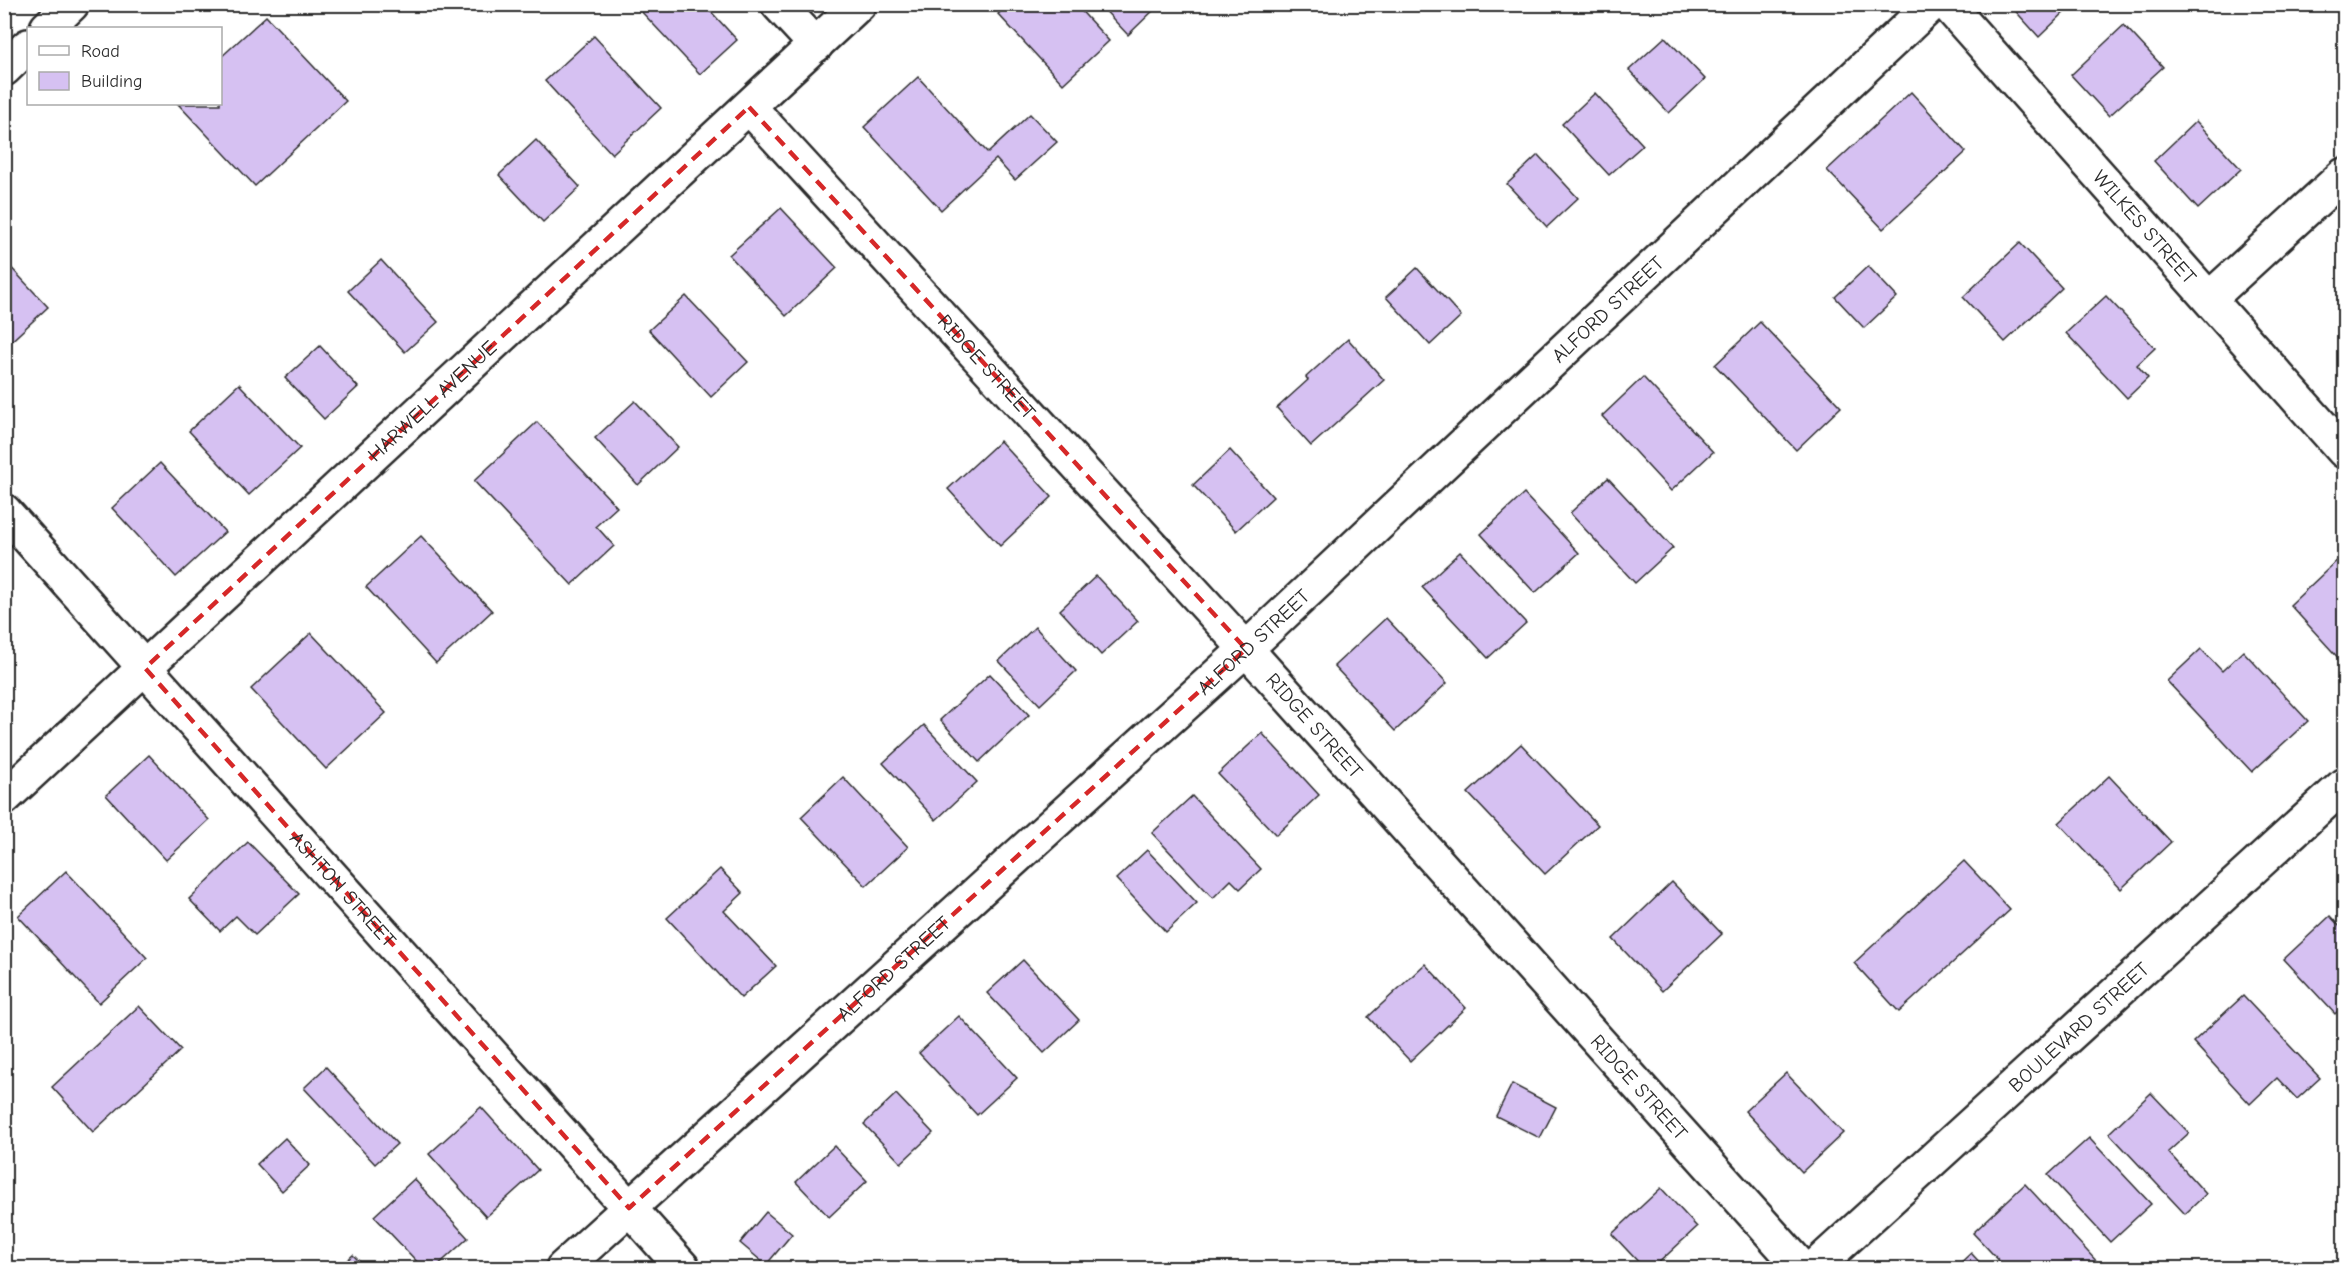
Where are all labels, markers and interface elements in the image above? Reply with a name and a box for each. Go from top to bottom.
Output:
legend [27,27,222,105]
text: Road [81,41,120,62]
text: Building [81,71,143,92]
street label: WILKES STREET [2088,166,2201,289]
street label: ALFORD STREET [1547,251,1669,367]
street label: RIDGE STREET [933,310,1040,424]
street label: HARWELL AVENUE [363,336,501,466]
street label: ALFORD STREET [1193,584,1315,700]
street label: RIDGE STREET [1261,668,1368,783]
street label: ASHTON STREET [285,827,401,952]
street label: ALFORD STREET [832,911,956,1026]
street label: BOULEVARD STREET [2004,957,2154,1097]
street label: RIDGE STREET [1586,1030,1692,1145]

